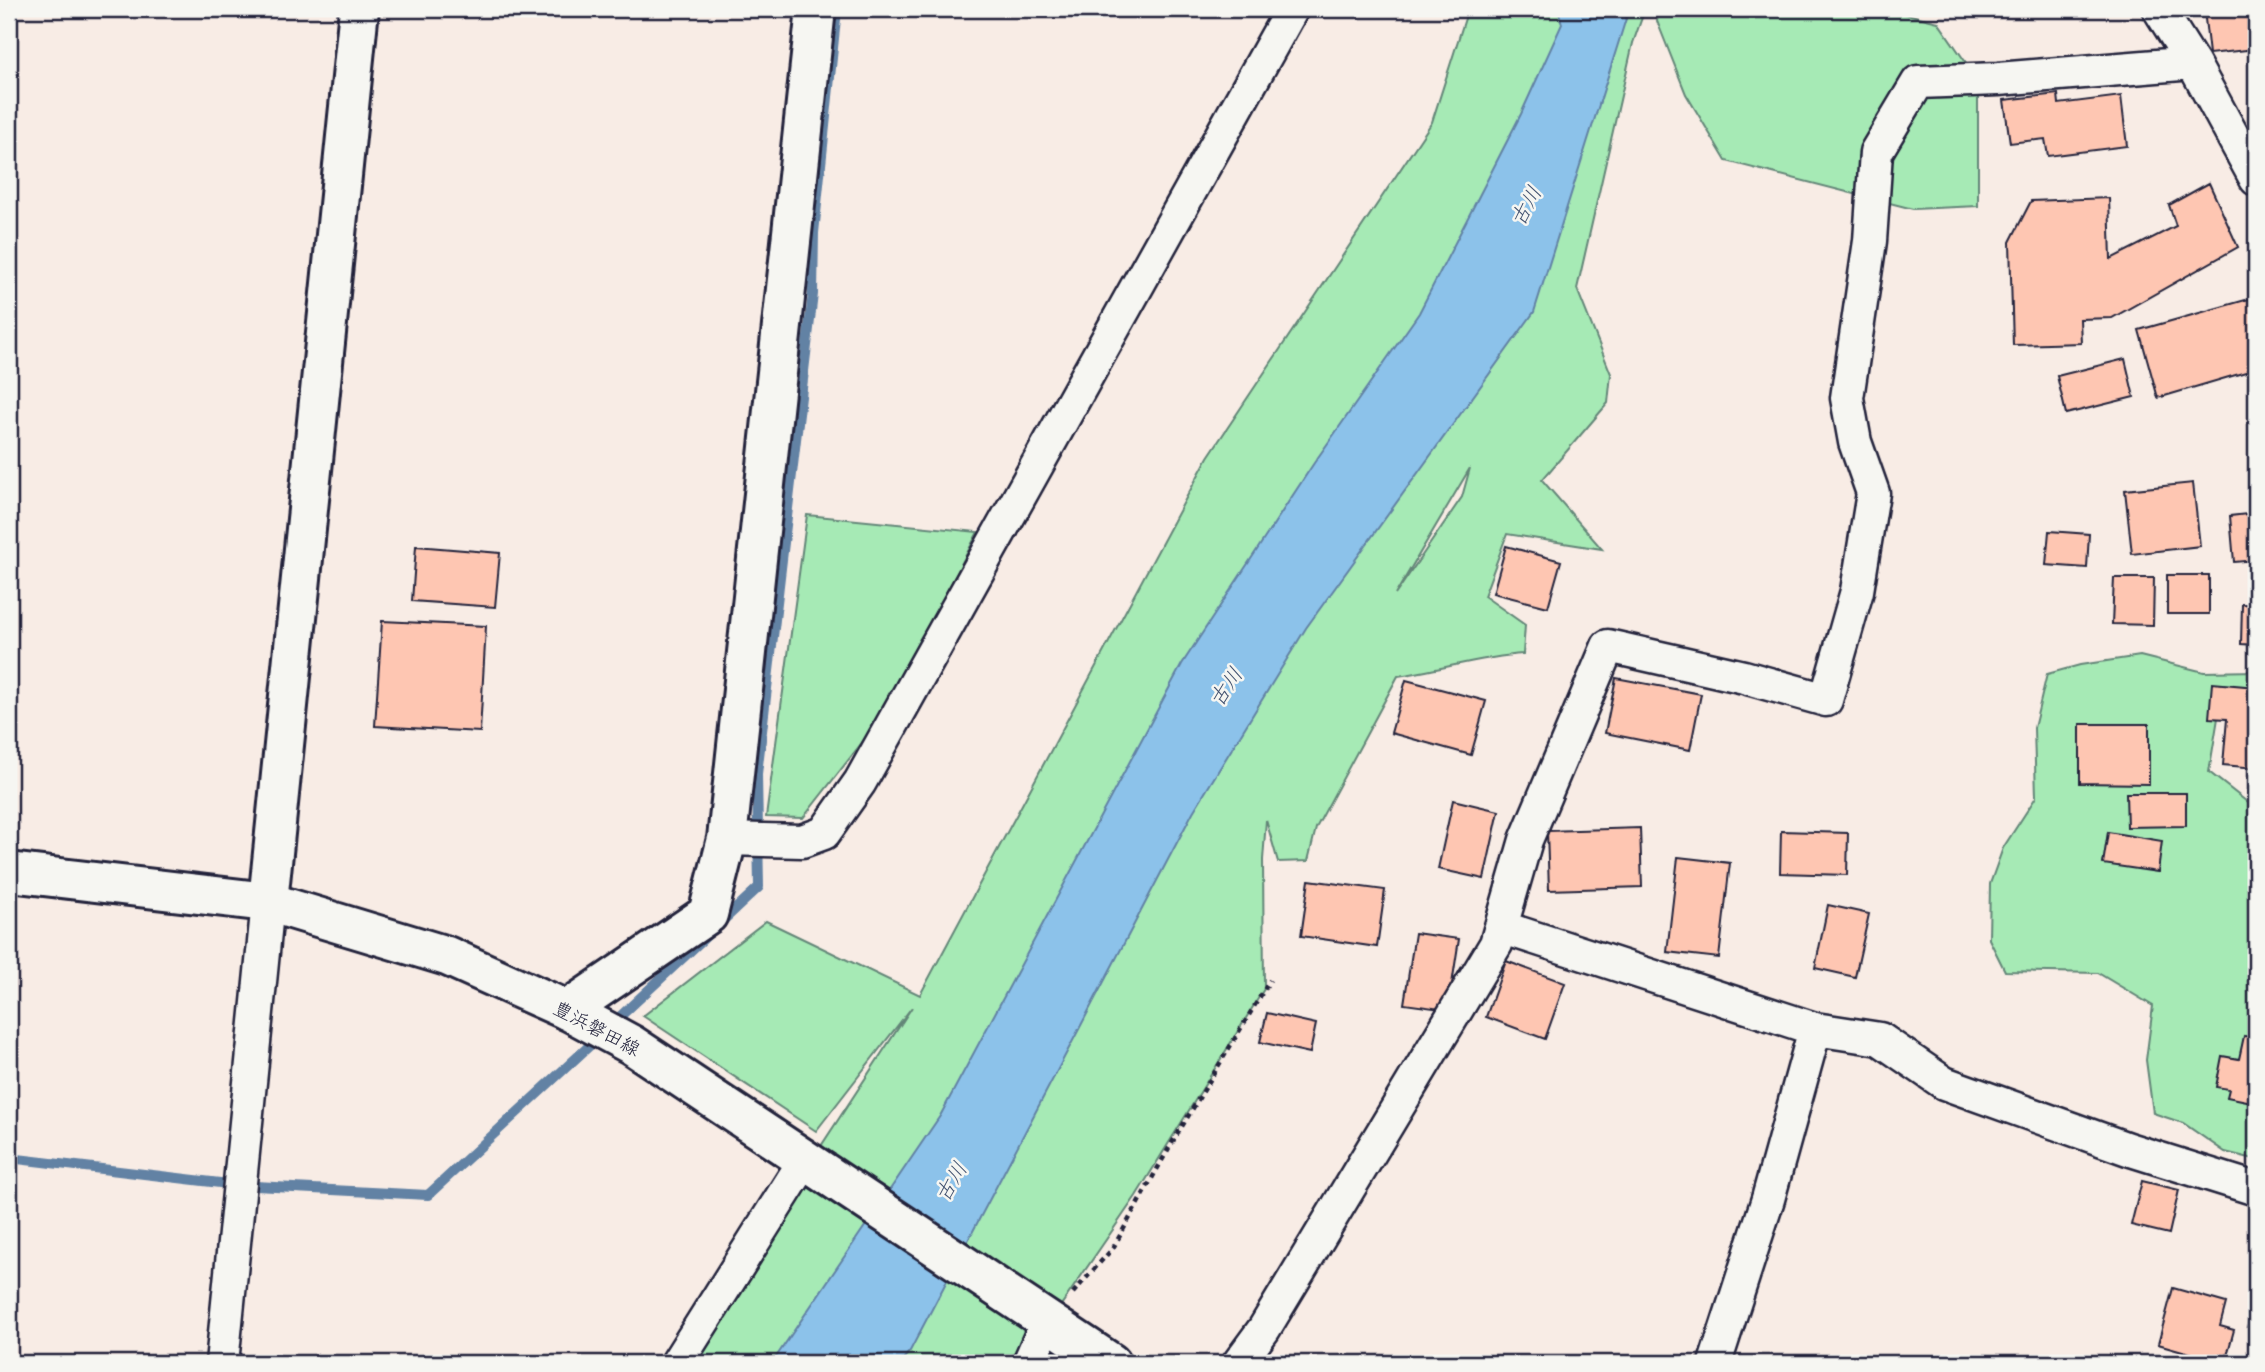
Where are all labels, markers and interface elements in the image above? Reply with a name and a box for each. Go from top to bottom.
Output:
water label: 古川 [1505,182,1548,231]
water label: 古川 [1204,663,1249,712]
street label: 豊浜磐田線 [549,997,644,1062]
water label: 古川 [930,1158,973,1207]

